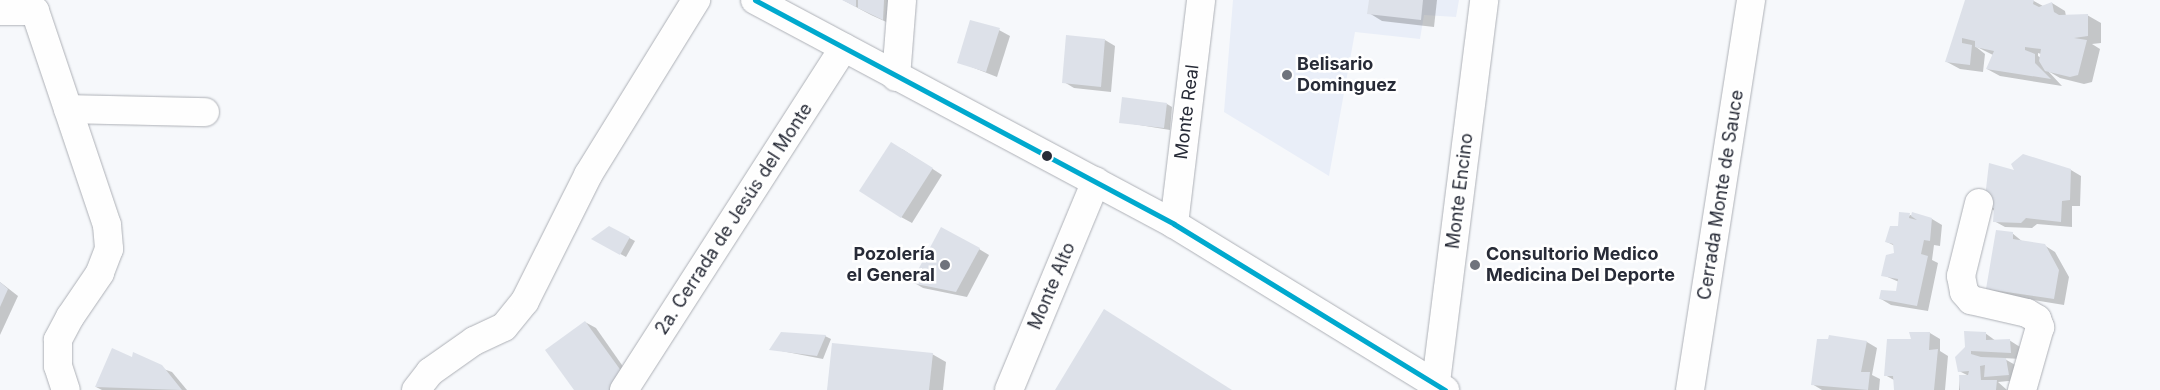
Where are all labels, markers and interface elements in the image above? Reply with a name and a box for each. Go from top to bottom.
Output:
place label: Belisario Dominguez [1297,54,1397,96]
street label: Monte Real [1170,63,1204,161]
marker: Belisario Dominguez [1281,69,1293,81]
street label: Cerrada Monte de Sauce [1694,88,1748,302]
street label: 2a. Cerrada de Jesús del Monte [651,99,817,339]
street label: Monte Encino [1442,132,1478,250]
unlabelled marker [1042,151,1052,161]
street label: Monte Alto [1024,239,1080,333]
place label: Pozolería el General [847,244,935,286]
place label: Consultorio Medico Medicina Del Deporte [1486,244,1675,286]
marker: Consultorio Medico Medicina Del Deporte [1468,258,1482,272]
marker: Pozolería el General [939,259,951,271]

